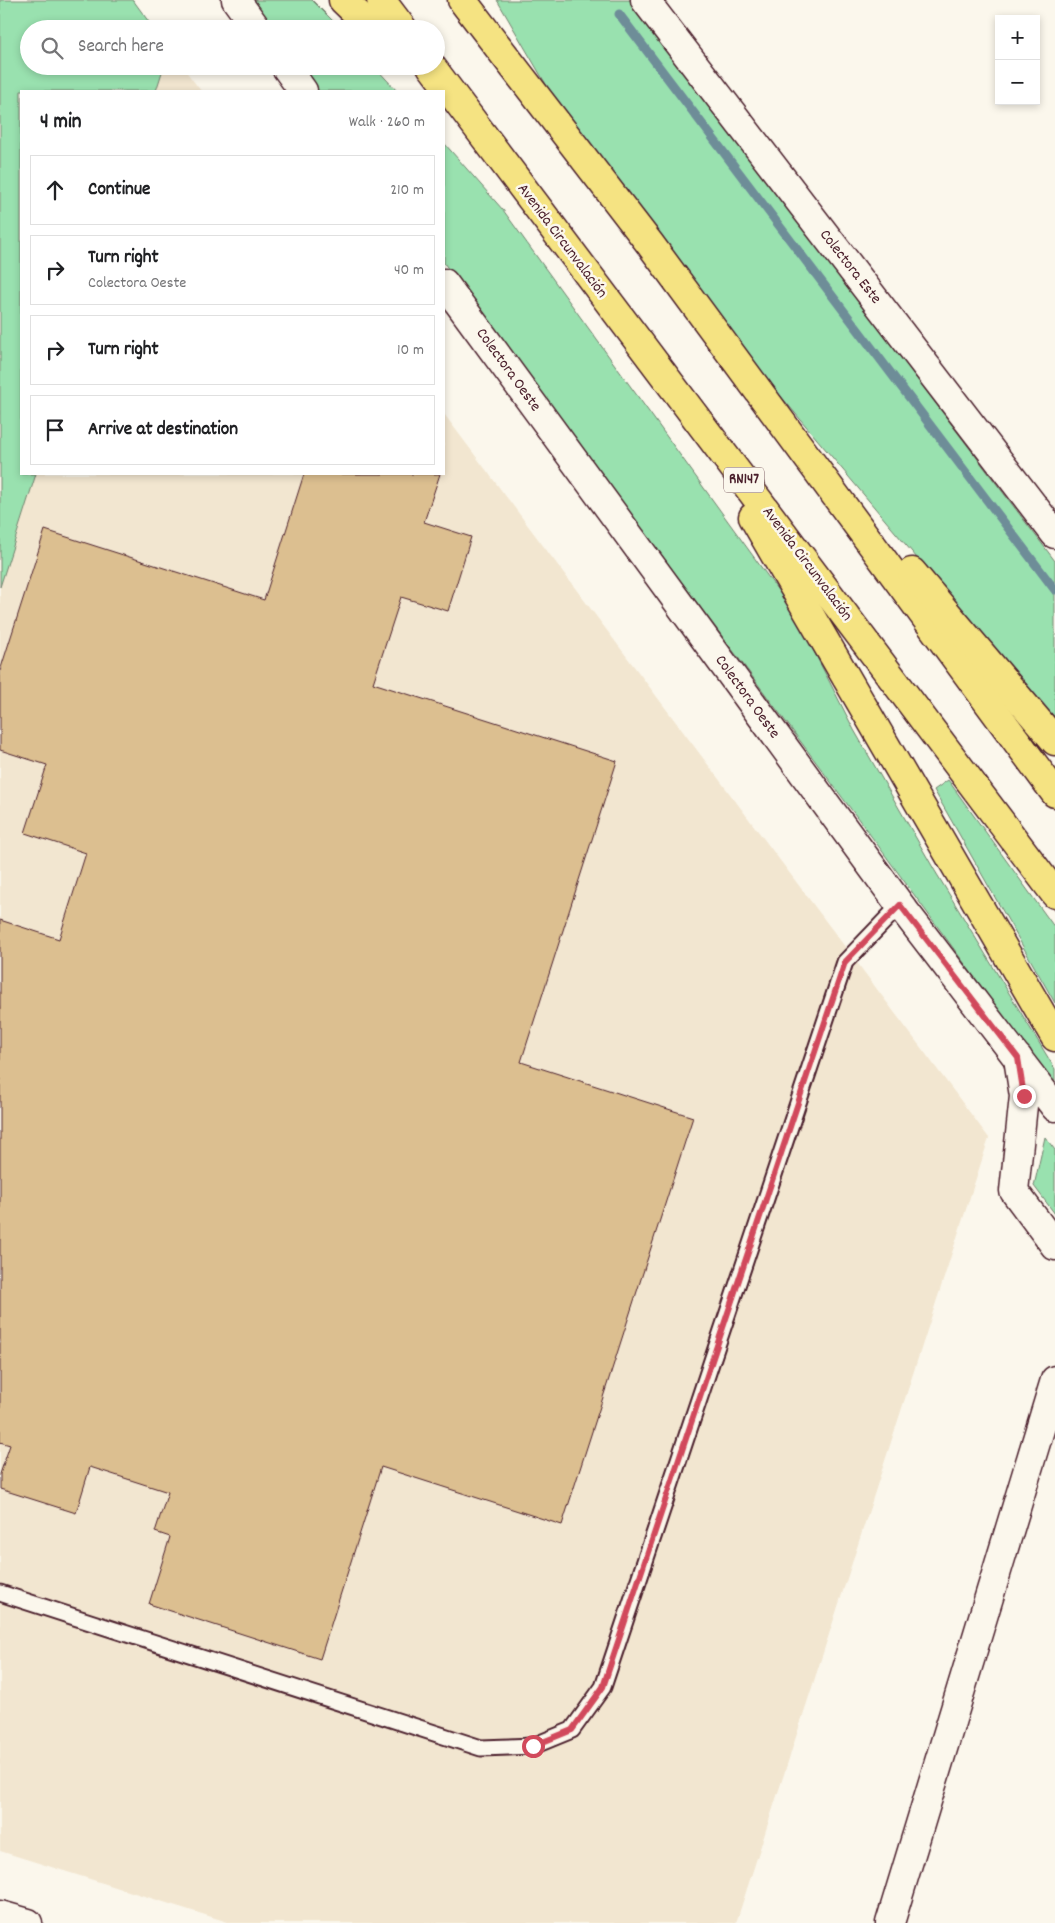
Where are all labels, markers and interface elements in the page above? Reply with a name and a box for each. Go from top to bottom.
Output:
map controls [995,15,1040,105]
button: + [995,15,1040,60]
search box [20,20,445,75]
icon: search [38,34,66,62]
text: Search here [78,34,164,61]
button: − [995,60,1040,105]
text: 4 min [40,108,82,138]
text: Walk · 260 m [349,111,425,134]
icon: ahead [41,176,69,204]
text: Continue [88,177,150,204]
text: 210 m [390,179,424,202]
street label: Avenida Circunvalación [511,179,613,303]
street label: Colectora Este [813,225,887,309]
text: Turn right [88,245,159,272]
icon: right [41,256,69,284]
text: 40 m [394,259,424,282]
text: Colectora Oeste [88,272,186,295]
street label: Colectora Oeste [470,323,546,417]
icon: right [41,336,69,364]
text: Turn right [88,337,159,364]
text: 10 m [397,339,424,362]
icon: arrive [41,416,69,444]
text: Arrive at destination [88,417,238,444]
road number: RN147 [724,468,764,492]
street label: Avenida Circunvalación [756,502,858,626]
street label: Colectora Oeste [709,650,785,744]
route end [1013,1085,1036,1108]
route start [522,1735,545,1758]

